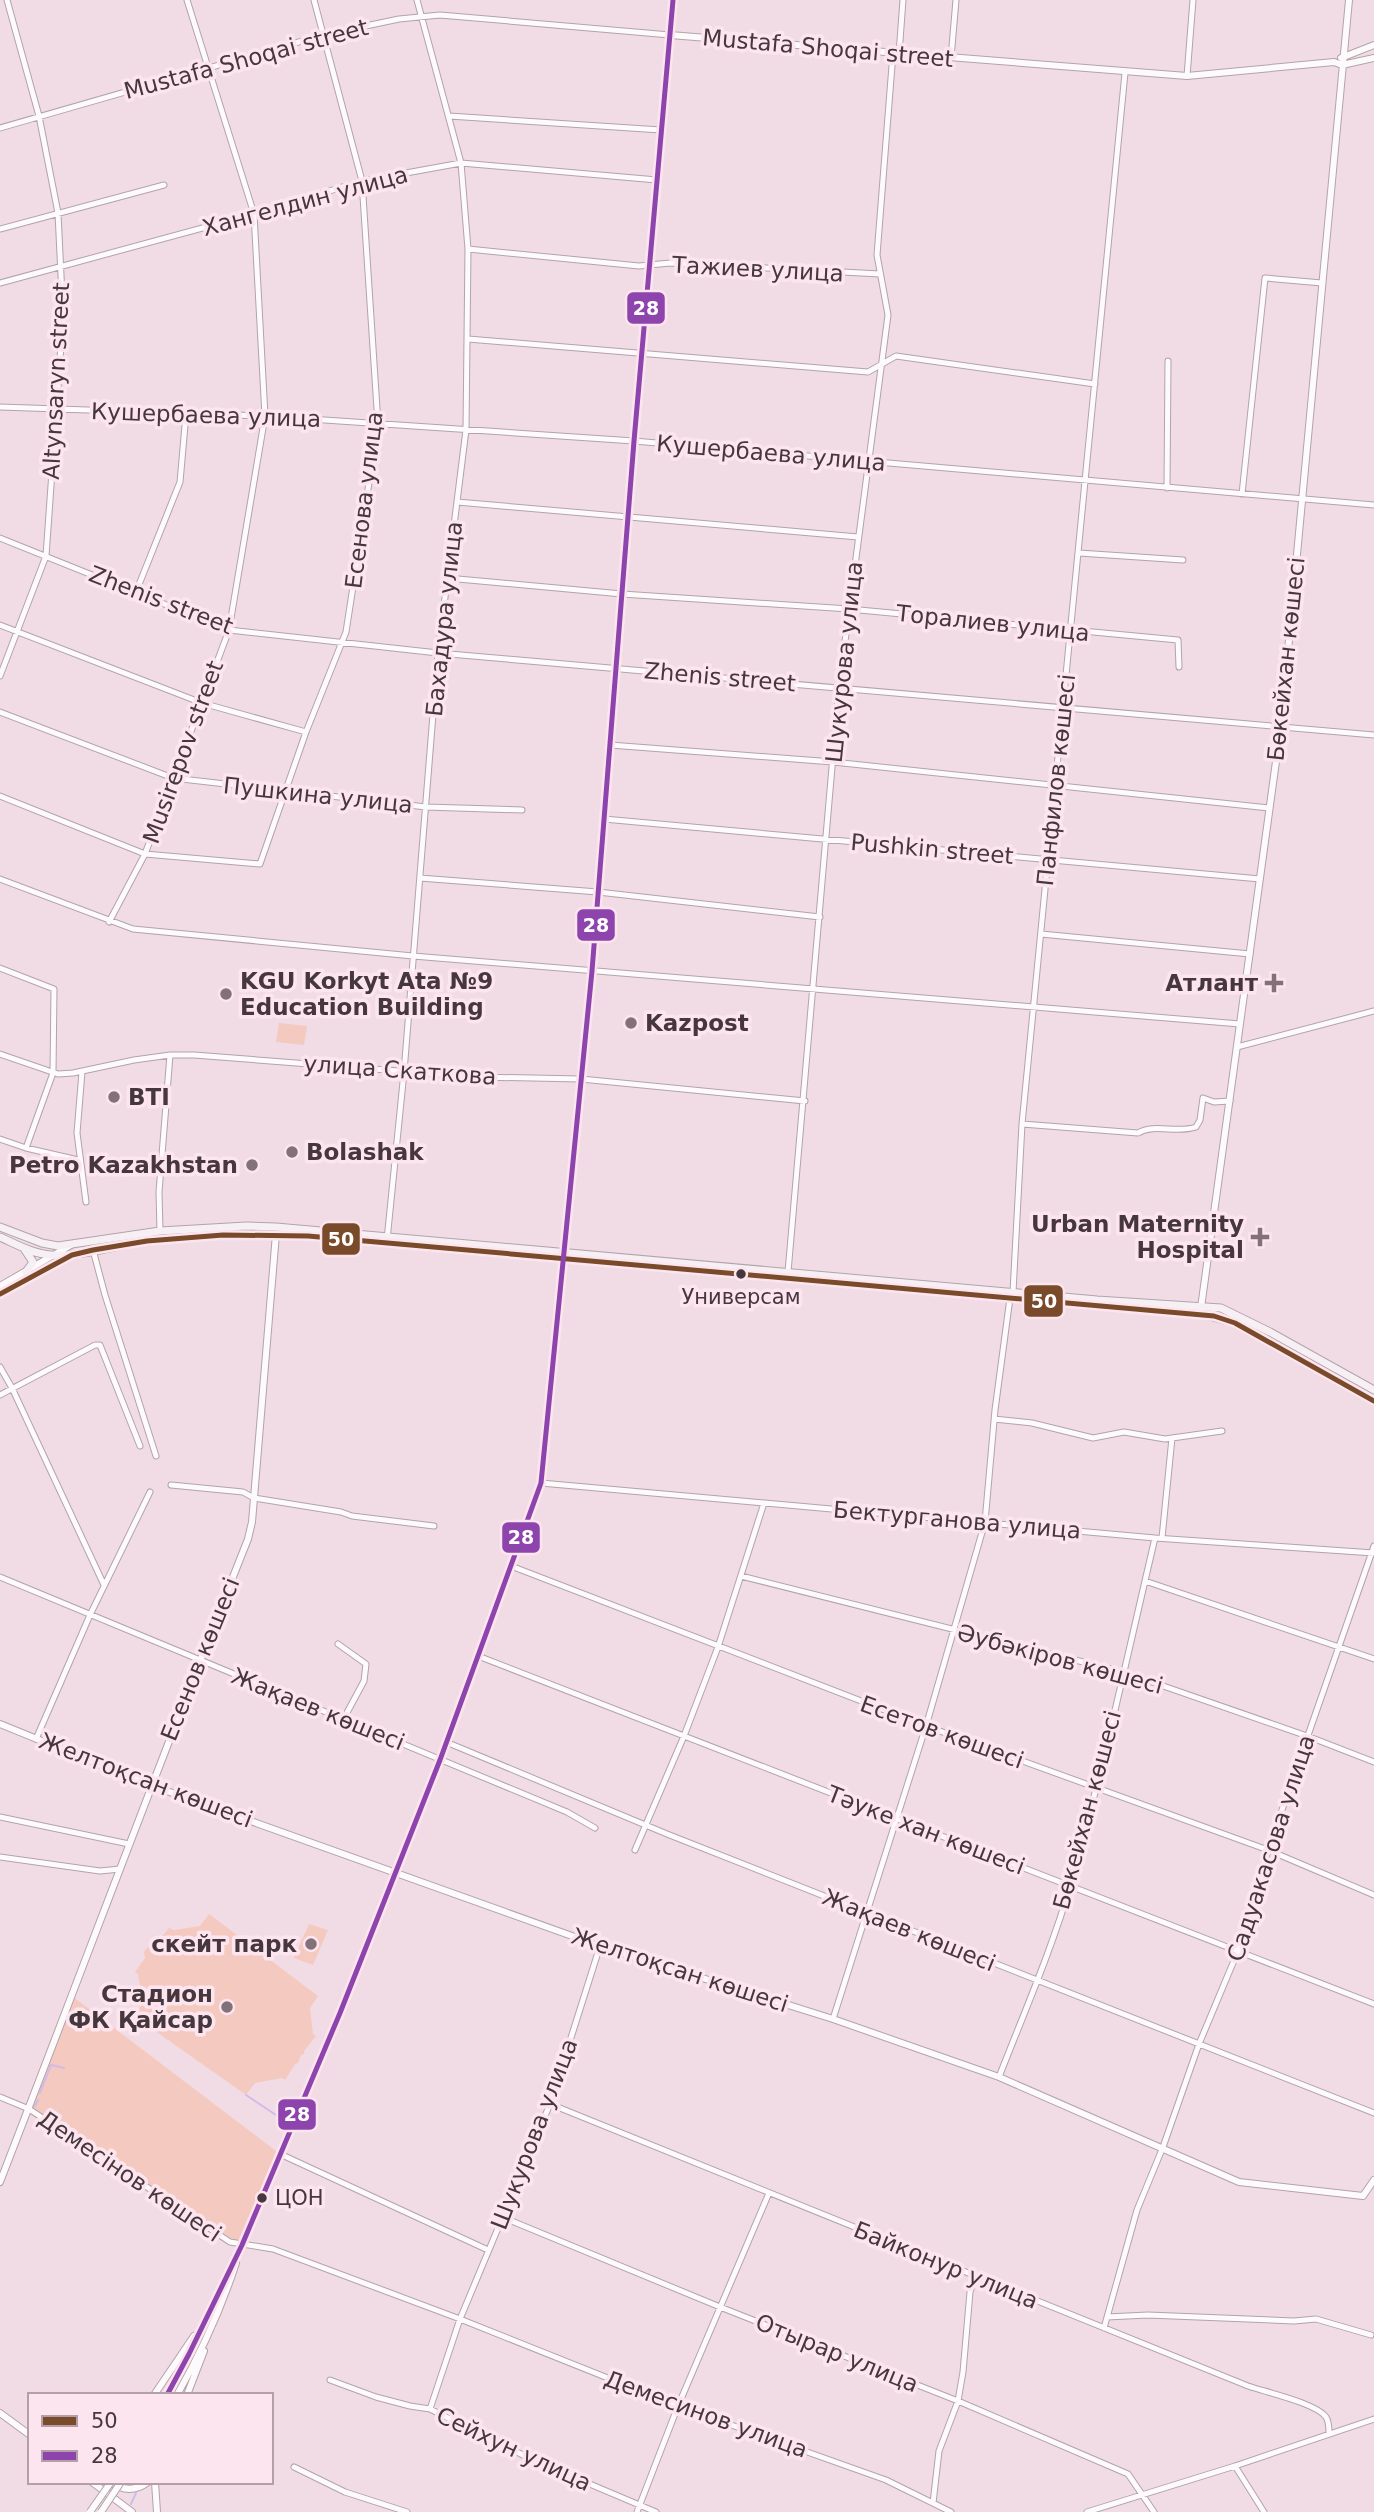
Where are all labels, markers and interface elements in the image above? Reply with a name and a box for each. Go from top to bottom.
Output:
street label: Mustafa Shoqai street [121,14,371,104]
street label: Mustafa Shoqai street [701,24,955,72]
street label: Хангелдин улица [199,161,411,241]
street label: Тажиев улица [671,251,844,286]
street label: Altynsaryn street [38,282,74,480]
line badge: 28 [626,291,666,325]
text: 28 [633,297,659,319]
street label: Кушербаева улица [91,398,321,432]
street label: Есенова улица [340,410,388,590]
street label: Кушербаева улица [655,430,887,476]
street label: Бахадура улица [421,520,467,718]
street label: Бөкейхан көшесі [1262,556,1310,762]
street label: Шукурова улица [820,560,868,764]
street label: Zhenis street [85,561,237,639]
street label: Торалиев улица [894,600,1091,646]
street label: Musirepov street [138,657,228,847]
street label: Zhenis street [643,657,797,697]
street label: Панфилов көшесі [1032,673,1080,887]
street label: Пушкина улица [222,772,414,818]
street label: Pushkin street [849,829,1015,869]
line badge: 28 [576,908,616,942]
text: 28 [583,914,609,936]
place label: KGU Korkyt Ata №9 Education Building [240,968,493,1020]
place label: Атлант [1165,970,1259,996]
marker: Атлант [1264,973,1284,993]
marker: KGU Korkyt Ata №9 Education Building [218,986,234,1002]
place label: Kazpost [645,1010,749,1036]
marker: Kazpost [623,1015,639,1031]
street label: улица Скаткова [303,1050,497,1090]
place label: BTI [128,1084,170,1110]
marker: BTI [106,1089,122,1105]
place label: Bolashak [306,1139,424,1165]
marker: Bolashak [284,1144,300,1160]
place label: Petro Kazakhstan [9,1152,238,1178]
marker: Petro Kazakhstan [244,1157,260,1173]
place label: Urban Maternity Hospital [1031,1211,1244,1263]
line badge: 50 [321,1222,361,1256]
marker: Urban Maternity Hospital [1250,1227,1270,1247]
text: 50 [328,1228,354,1250]
marker: Универсам [734,1267,748,1281]
line badge: 50 [1023,1284,1064,1318]
place label: Универсам [681,1285,801,1309]
text: 50 [1031,1290,1057,1312]
street label: Бектурганова улица [832,1496,1082,1544]
line badge: 28 [501,1521,541,1554]
text: 28 [508,1526,534,1548]
street label: Есенов көшесі [155,1574,245,1744]
street label: Әубәкіров көшесі [954,1619,1166,1699]
street label: Жақаев көшесі [228,1662,408,1756]
street label: Есетов көшесі [857,1690,1027,1774]
street label: Бөкейхан көшесі [1048,1708,1126,1912]
street label: Желтоқсан көшесі [36,1727,256,1833]
street label: Садуакасова улица [1222,1732,1320,1964]
street label: Тәуке хан көшесі [823,1780,1028,1880]
street label: Жақаев көшесі [819,1883,999,1977]
street label: Желтоқсан көшесі [568,1923,792,2017]
place label: скейт парк [151,1931,297,1957]
marker: скейт парк [303,1936,319,1952]
place label: Стадион ФК Қайсар [68,1981,213,2033]
marker: Стадион ФК Қайсар [219,1999,235,2015]
street label: Шукурова улица [486,2035,582,2233]
line badge: 28 [277,2098,317,2131]
text: 28 [284,2103,310,2125]
street label: Демесінов көшесі [34,2105,226,2247]
place label: ЦОН [275,2186,324,2210]
marker: ЦОН [255,2191,269,2205]
street label: Байконур улица [850,2216,1042,2314]
street label: Отырар улица [752,2308,922,2398]
street label: Демесинов улица [601,2365,811,2463]
legend [28,2393,273,2484]
street label: Сейхун улица [432,2402,596,2496]
text: 50 [91,2409,118,2433]
text: 28 [91,2444,118,2468]

